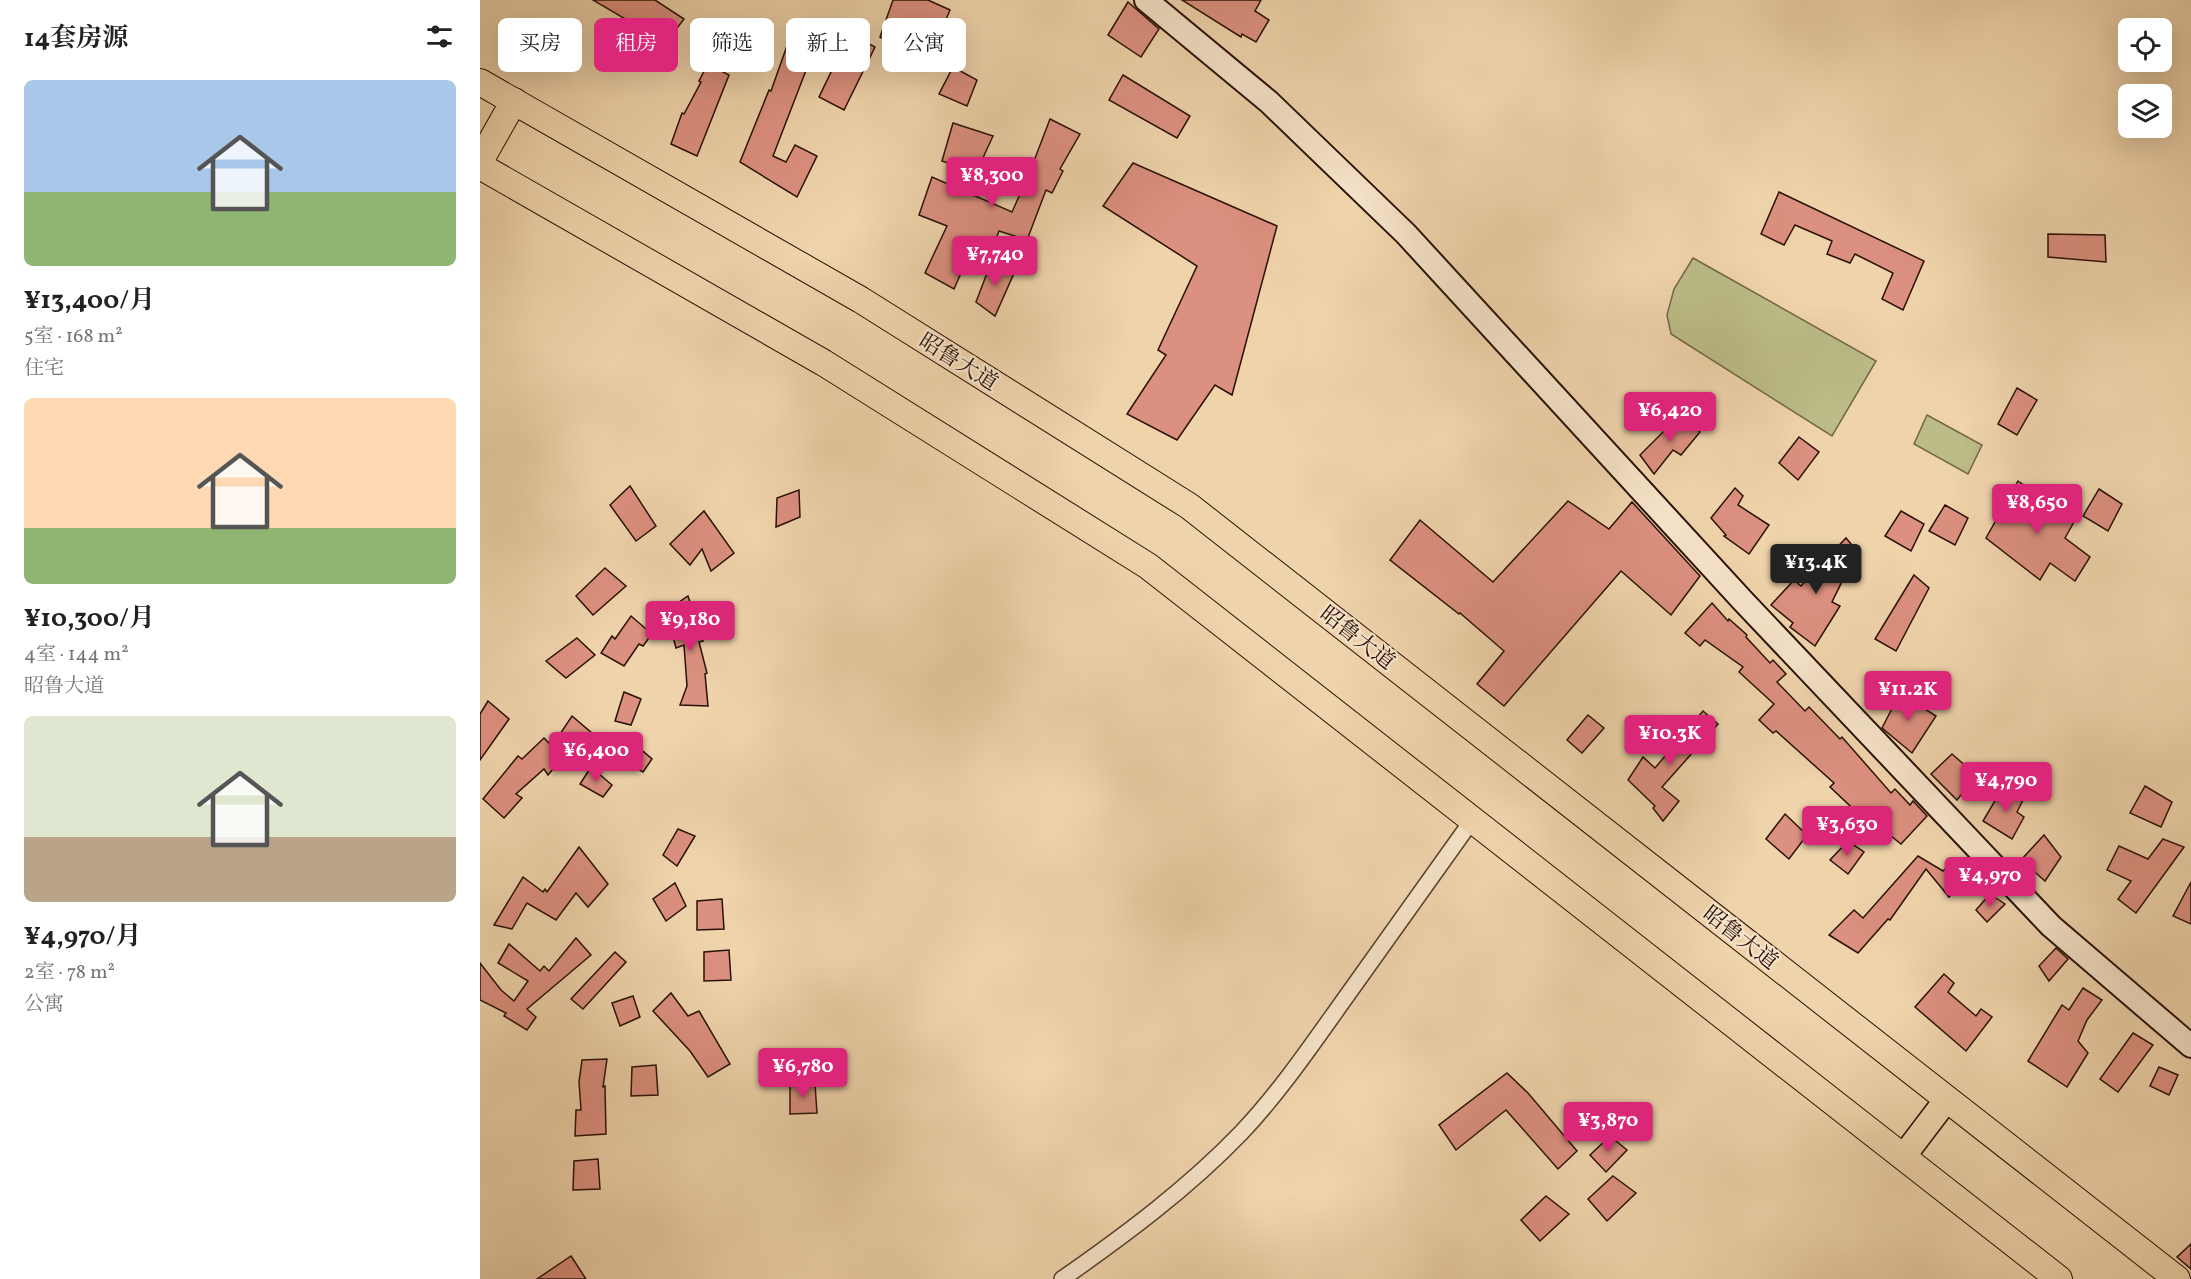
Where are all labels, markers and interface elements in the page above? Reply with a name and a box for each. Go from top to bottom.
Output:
chip: 买房 [498,18,582,72]
chip: 租房 [594,18,678,72]
chip: 筛选 [690,18,774,72]
chip: 新上 [786,18,870,72]
chip: 公寓 [882,18,966,72]
map controls [2118,18,2172,138]
button: locate [2118,18,2172,72]
icon: filters [423,20,456,53]
text: 14套房源 [24,21,128,57]
button: layers [2118,84,2172,138]
icon: home [186,119,294,227]
pin: ¥8,300 [943,157,1041,208]
text: ¥8,300 [960,162,1024,190]
pin: ¥7,740 [946,236,1044,287]
text: ¥7,740 [966,241,1024,269]
text: ¥13,400/月 [24,283,155,319]
text: 5室 · 168 m² [24,323,123,351]
street label: 昭鲁大道 [912,327,1003,400]
text: 住宅 [24,355,64,383]
pin: ¥6,420 [1621,392,1719,443]
text: ¥6,420 [1638,397,1702,425]
icon: home [186,437,294,545]
pin: ¥8,650 [1988,484,2086,535]
text: ¥8,650 [2006,489,2068,517]
pin: ¥13.4K [1767,544,1865,595]
text: ¥13.4K [1784,549,1848,577]
street label: 昭鲁大道 [1312,600,1401,678]
text: ¥10,300/月 [24,601,155,637]
pin: ¥9,180 [641,601,739,652]
text: ¥9,180 [660,606,720,634]
text: 4室 · 144 m² [24,641,129,669]
pin: ¥11.2K [1859,671,1957,722]
text: 昭鲁大道 [24,673,104,701]
text: ¥11.2K [1878,676,1938,704]
pin: ¥10.3K [1621,715,1719,766]
text: ¥10.3K [1639,720,1701,748]
pin: ¥6,400 [547,732,645,783]
text: ¥6,400 [563,737,629,765]
icon: home [186,755,294,863]
pin: ¥4,790 [1957,762,2055,813]
text: ¥4,790 [1975,767,2037,795]
pin: ¥3,630 [1798,806,1896,857]
text: ¥3,630 [1816,811,1878,839]
pin: ¥4,970 [1941,857,2039,908]
text: ¥4,970 [1959,862,2021,890]
street label: 昭鲁大道 [1695,900,1784,978]
text: ¥4,970/月 [24,919,142,955]
text: 2室 · 78 m² [24,959,115,987]
text: 公寓 [24,991,64,1019]
pin: ¥6,780 [754,1048,852,1099]
text: ¥6,780 [772,1053,834,1081]
pin: ¥3,870 [1559,1102,1657,1153]
text: ¥3,870 [1578,1107,1638,1135]

